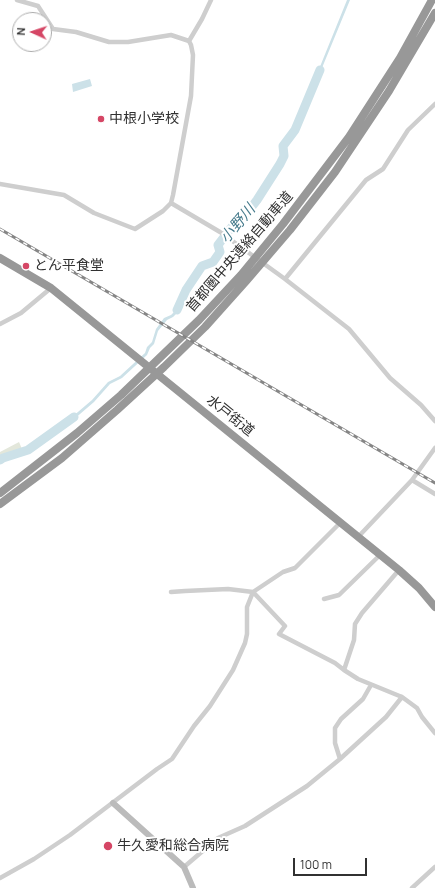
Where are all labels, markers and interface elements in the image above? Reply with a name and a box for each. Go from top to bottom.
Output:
north arrow [12,12,52,52]
text: N [13,27,28,36]
place label: 中根小学校 [109,111,179,127]
marker: 中根小学校 [96,114,106,124]
street label: 首都圏中央連絡自動車道 [183,188,297,316]
water label: 小野川 [217,201,259,247]
place label: とん平食堂 [34,258,104,274]
marker: とん平食堂 [21,261,31,271]
street label: 水戸街道 [203,392,257,440]
place label: 牛久愛和総合病院 [117,838,229,854]
marker: 牛久愛和総合病院 [102,840,114,852]
scale bar [295,850,369,876]
text: 100 m [300,856,332,873]

